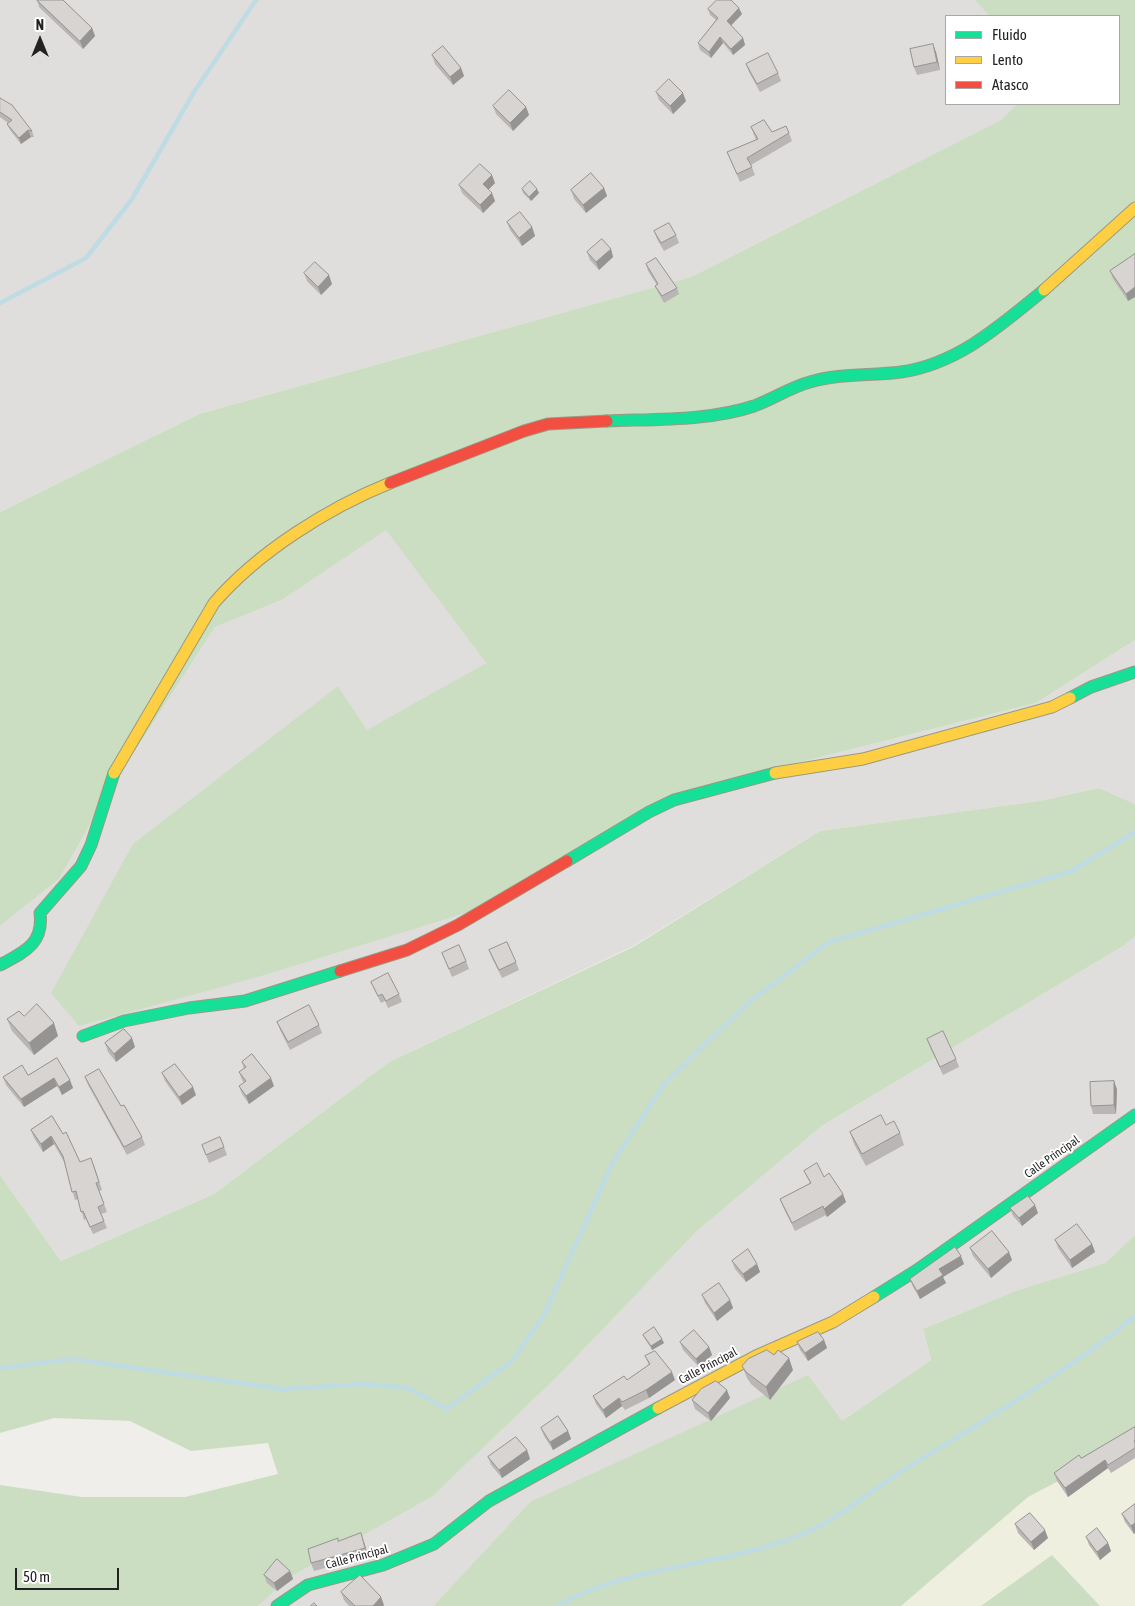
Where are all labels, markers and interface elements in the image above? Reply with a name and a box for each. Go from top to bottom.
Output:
north arrow [15,15,65,65]
legend [945,15,1120,105]
text: N [36,17,44,33]
text: Fluido [992,26,1027,43]
text: Lento [992,51,1023,68]
text: Atasco [992,76,1029,93]
street label: Calle Principal [1022,1133,1082,1181]
street label: Calle Principal [676,1345,740,1387]
street label: Calle Principal [324,1542,390,1572]
scale bar [18,1558,121,1590]
text: 50 m [23,1568,50,1585]

